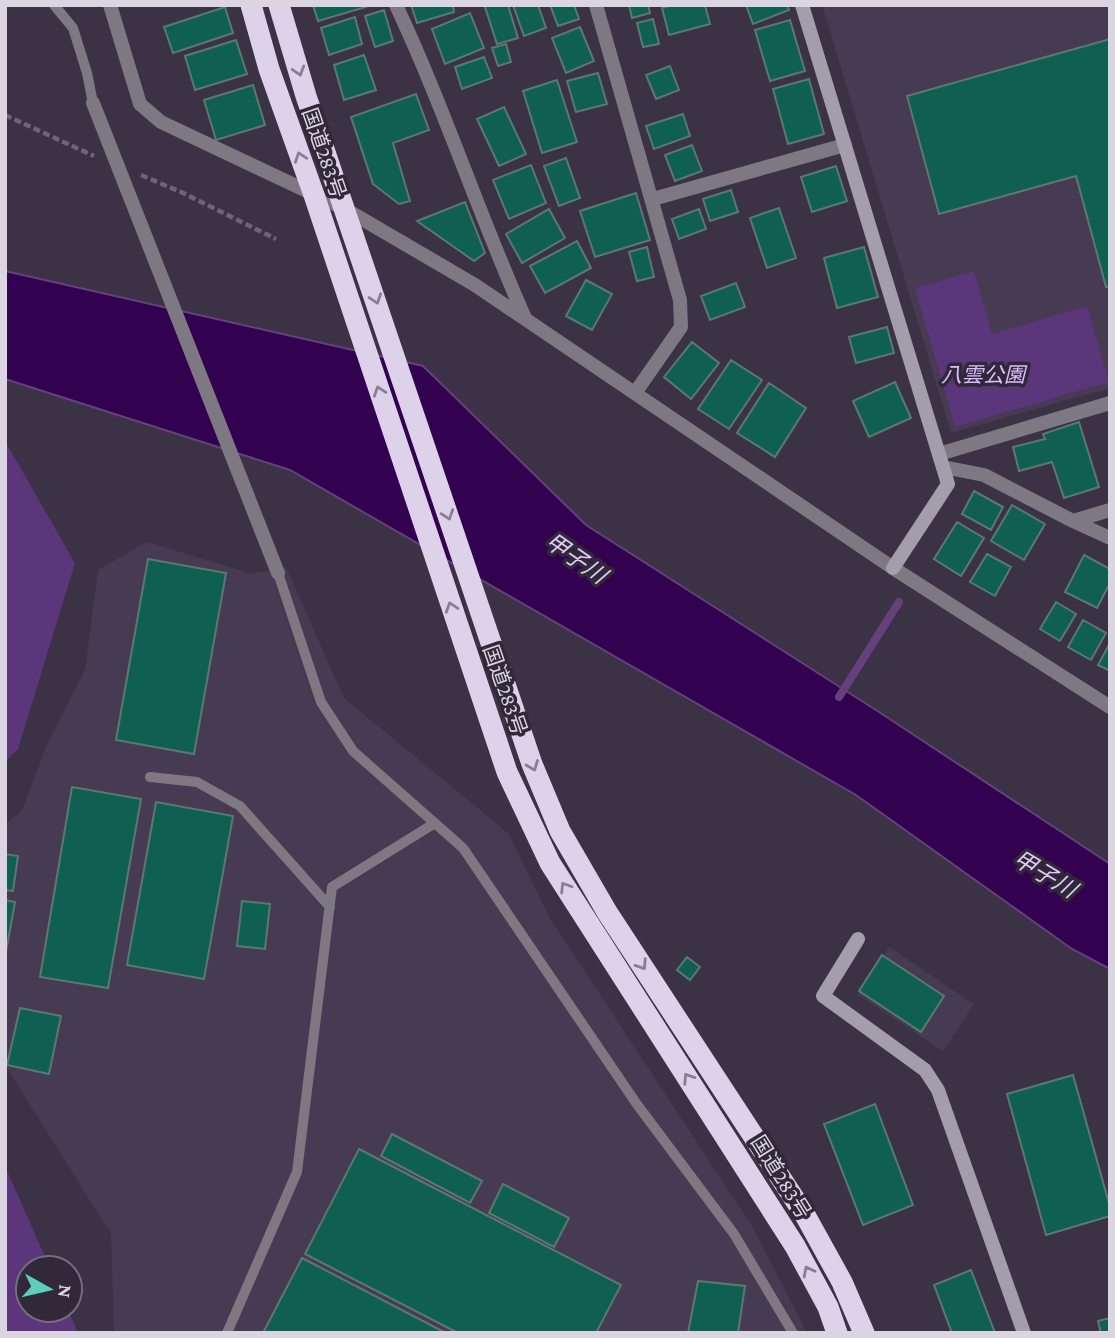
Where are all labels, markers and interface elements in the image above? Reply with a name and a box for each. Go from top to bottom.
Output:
one-way arrow [290,64,305,76]
street label: 国道283号 [297,105,351,201]
one-way arrow [294,151,308,163]
one-way arrow [367,293,382,305]
park label: 八雲公園 [941,363,1028,387]
one-way arrow [373,386,387,398]
one-way arrow [440,508,454,521]
water label: 甲子川 [540,528,614,590]
one-way arrow [445,601,459,614]
street label: 国道283号 [478,642,532,738]
one-way arrow [525,759,539,771]
water label: 甲子川 [1009,845,1084,904]
one-way arrow [560,881,573,894]
one-way arrow [633,957,646,970]
one-way arrow [684,1073,696,1086]
street label: 国道283号 [746,1131,816,1223]
north arrow [14,1254,84,1324]
one-way arrow [803,1266,817,1278]
text: N [54,1283,77,1299]

